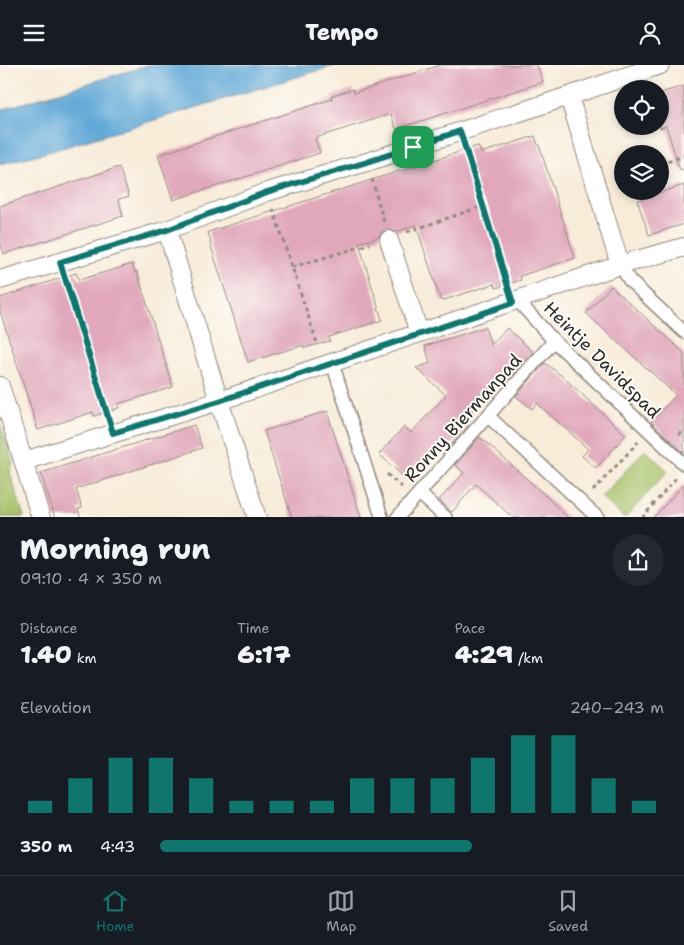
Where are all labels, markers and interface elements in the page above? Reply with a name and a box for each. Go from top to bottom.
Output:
text: Tempo [305,18,379,47]
icon: menu [20,19,48,47]
icon: person [636,19,664,47]
map controls [614,80,669,200]
button: locate [614,80,669,135]
pin [392,126,434,168]
icon: arrive [399,133,427,161]
button: layers [614,145,669,200]
street label: Heintje Davidspad [538,296,666,424]
street label: Ronny Biermanpad [399,349,527,487]
text: Morning run [20,530,210,568]
button: share [612,534,664,586]
text: 09:10 · 4 × 350 m [20,568,162,589]
text: Distance [20,619,77,637]
text: Time [237,619,269,637]
text: Pace [455,619,485,637]
text: 1.40 [20,637,72,671]
text: 6:17 [237,637,291,671]
text: 4:29 [455,637,513,671]
text: km [72,649,97,667]
text: /km [513,649,543,667]
text: Elevation [20,697,92,718]
text: 240–243 m [570,697,664,718]
text: 350 m [20,836,72,857]
text: 4:43 [100,836,135,857]
tab: Home [96,887,134,935]
tab: Map [326,887,356,935]
tab: Saved [548,887,588,935]

